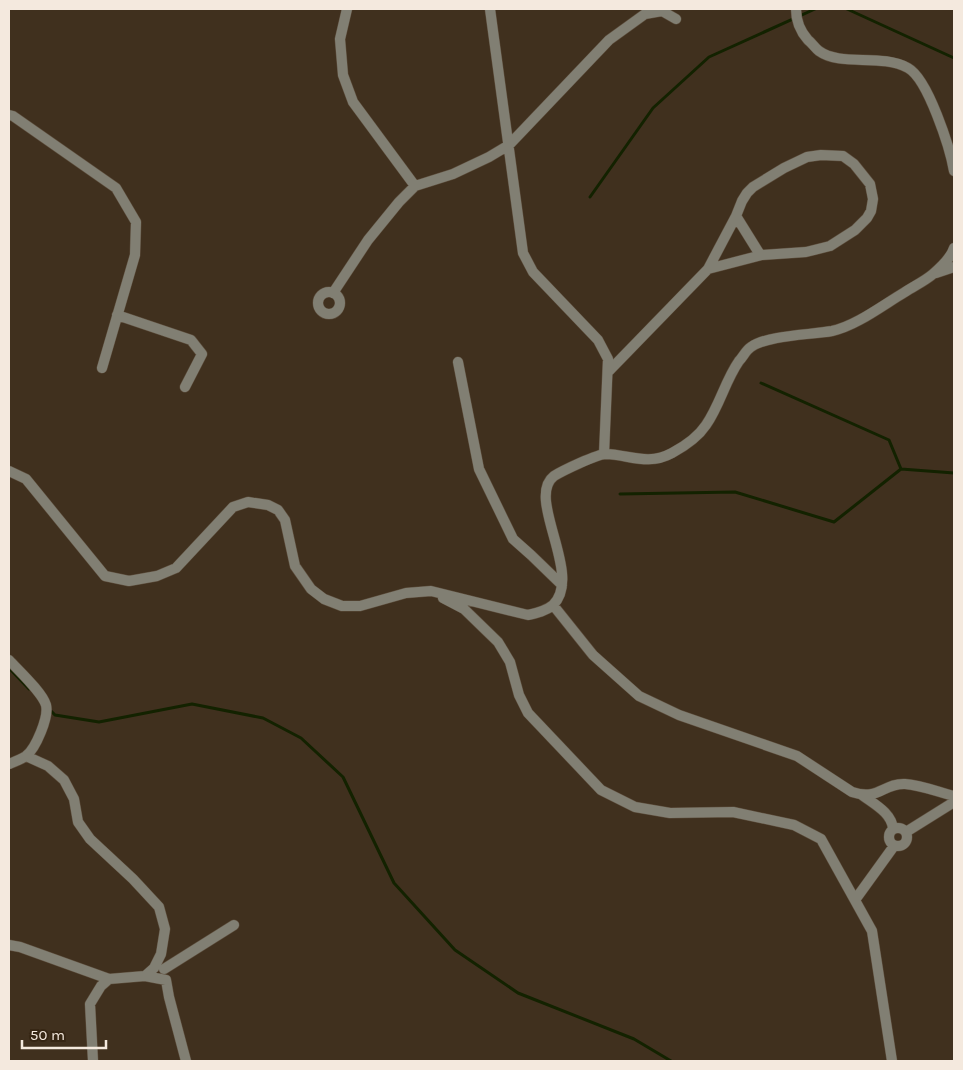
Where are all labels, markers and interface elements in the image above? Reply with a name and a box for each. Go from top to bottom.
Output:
scale bar [22,1018,106,1050]
text: 50 m [30,1026,65,1044]

